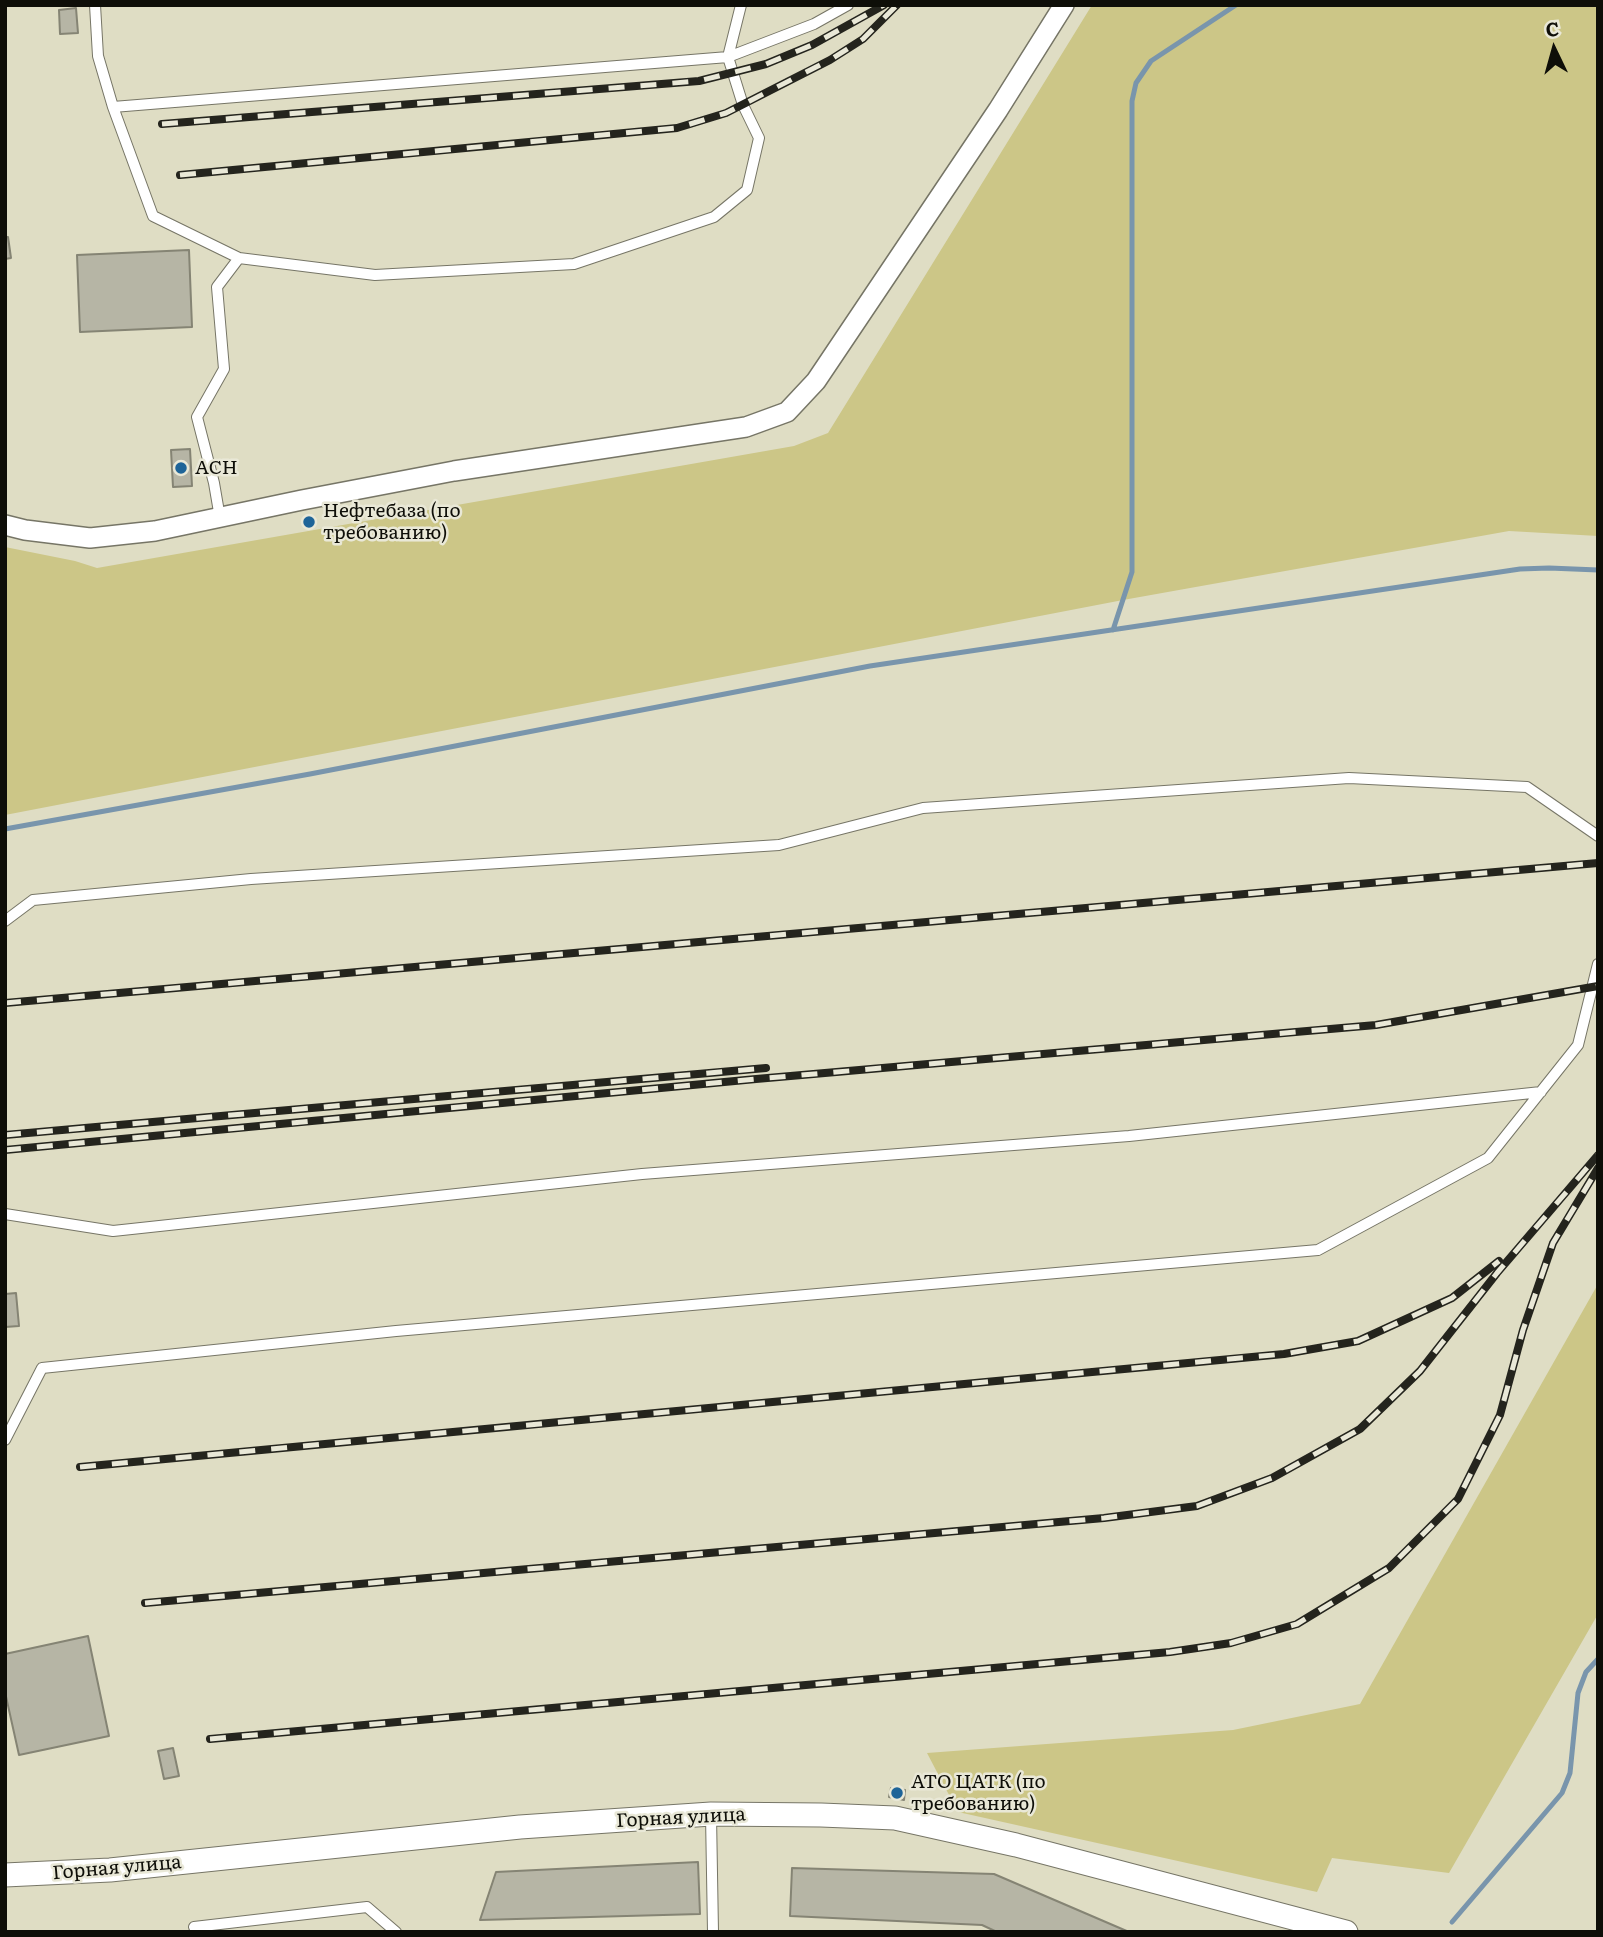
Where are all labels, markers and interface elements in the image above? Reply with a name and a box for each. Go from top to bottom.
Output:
north arrow [1519,14,1589,84]
text: С [1544,14,1560,43]
place label: АСН [195,457,238,479]
marker: АСН [173,460,189,476]
place label: Нефтебаза (по требованию) [323,500,461,544]
marker: Нефтебаза (по требованию) [301,514,317,530]
place label: АТО ЦАТК (по требованию) [911,1771,1046,1815]
marker: АТО ЦАТК (по требованию) [889,1785,905,1801]
street label: Горная улица [616,1803,746,1833]
street label: Горная улица [51,1851,183,1885]

